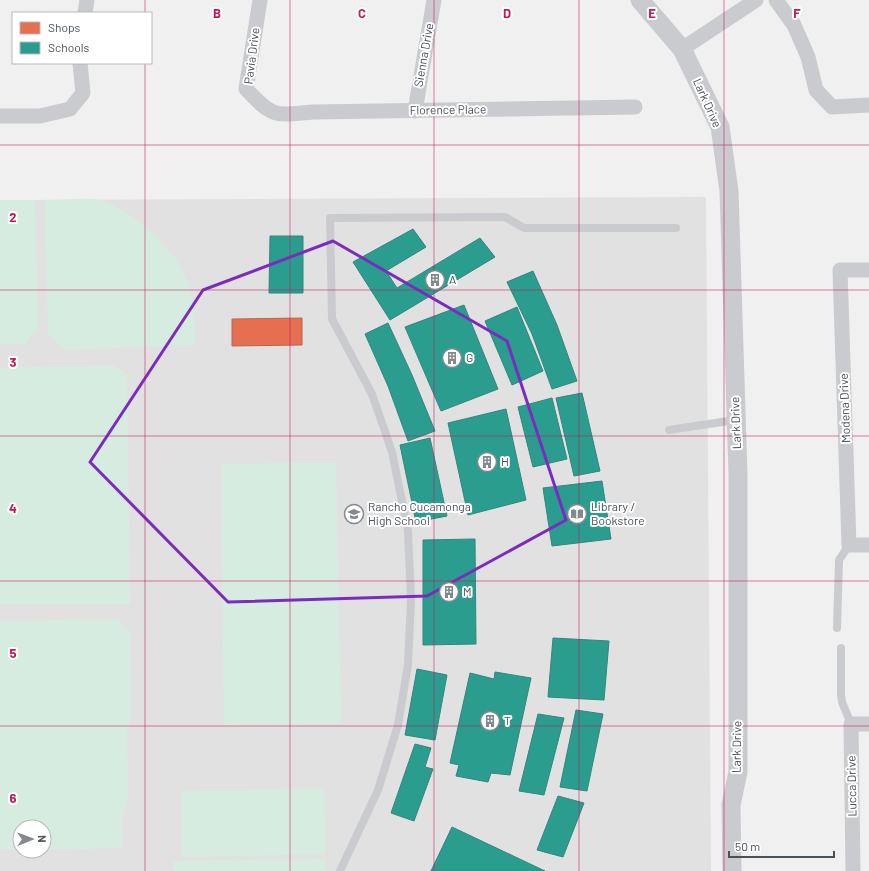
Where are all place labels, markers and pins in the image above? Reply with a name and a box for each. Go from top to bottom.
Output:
building icon: A [424,269,446,291]
place label: A [449,272,456,286]
building icon: G [441,347,463,369]
place label: G [466,350,473,364]
building icon: H [476,451,498,473]
place label: H [501,454,509,468]
place label: Rancho Cucamonga High School [368,499,471,527]
place label: Library / Bookstore [591,499,645,527]
school or university icon: Rancho Cucamonga High School [343,503,365,525]
library icon: Library / Bookstore [566,503,588,525]
building icon: M [438,581,460,603]
place label: M [463,584,472,598]
building icon: T [479,710,501,732]
place label: T [504,713,511,727]

